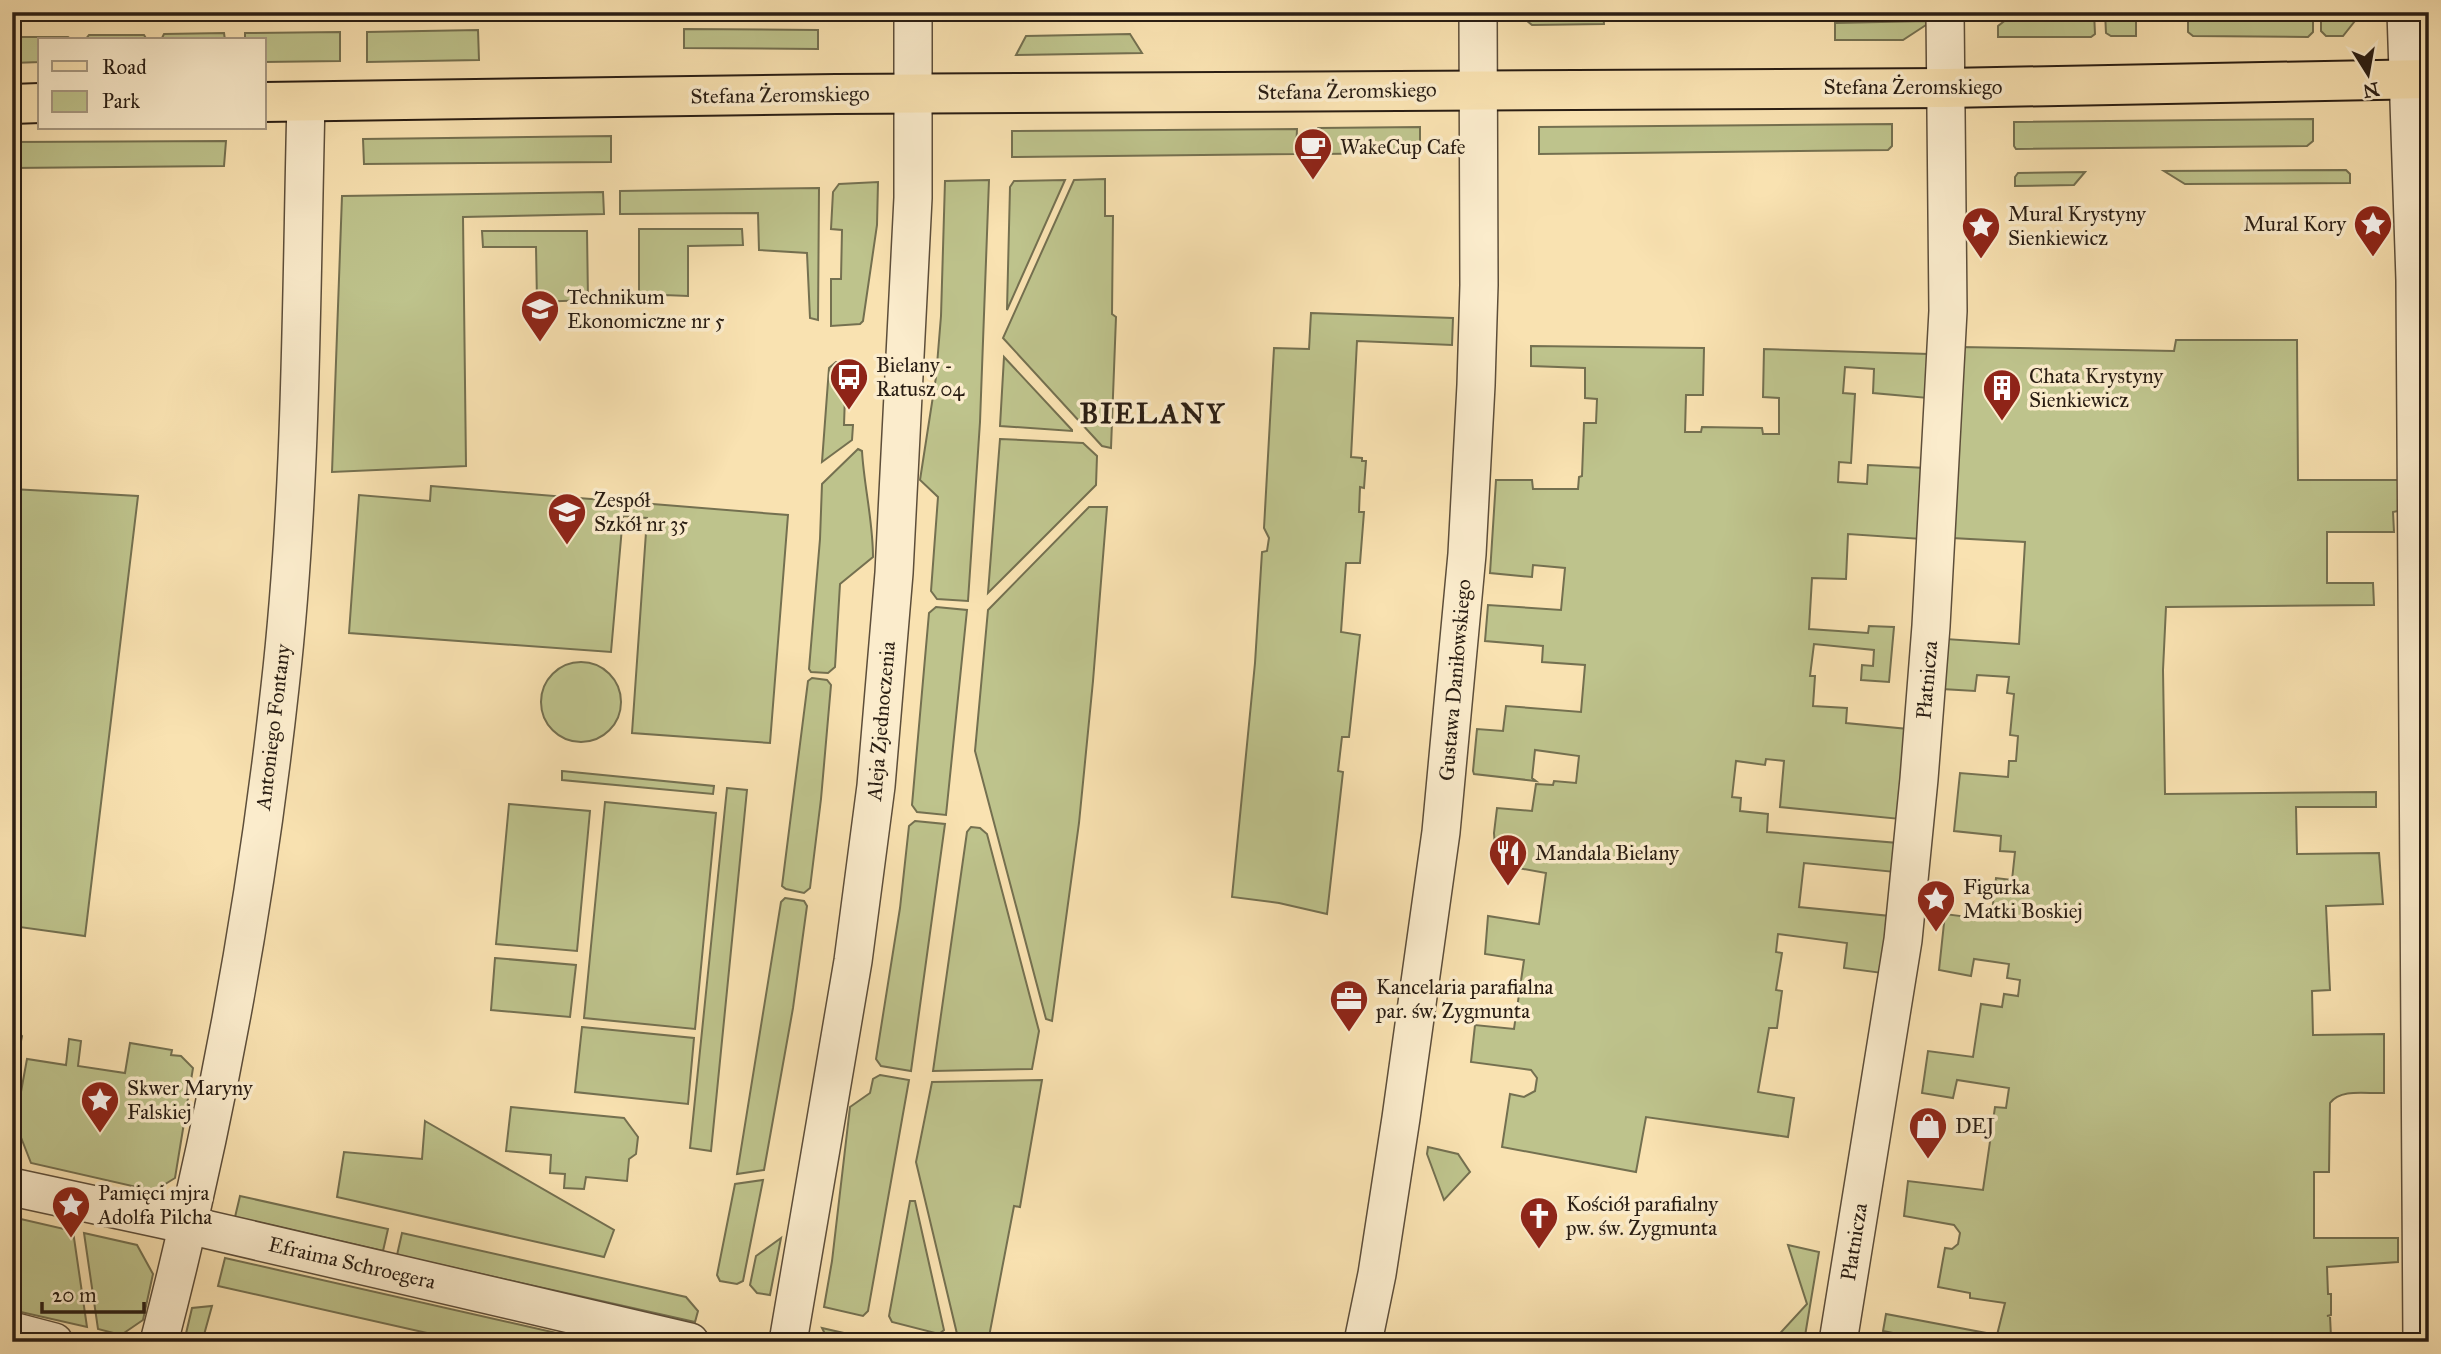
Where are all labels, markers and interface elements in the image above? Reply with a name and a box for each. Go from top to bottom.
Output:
legend [38,38,266,130]
north arrow [2332,38,2402,108]
text: Road [102,54,147,80]
street label: Stefana Żeromskiego [1823,74,2003,100]
street label: Stefana Żeromskiego [1257,76,1437,106]
text: N [2361,77,2381,103]
street label: Stefana Żeromskiego [690,80,870,110]
text: Park [102,88,140,114]
cafe icon: WakeCup Cafe [1292,126,1334,181]
place label: WakeCup Cafe [1340,134,1466,160]
place label: Mural Krystyny Sienkiewicz [2008,201,2147,251]
place icon: Mural Kory [2352,203,2394,258]
place icon: Mural Krystyny Sienkiewicz [1960,205,2002,260]
place label: Mural Kory [2243,211,2347,237]
place label: Technikum Ekonomiczne nr 5 [567,284,725,334]
school or university icon: Technikum Ekonomiczne nr 5 [519,288,561,343]
place label: Bielany - Ratusz 04 [876,352,965,402]
bus stop icon: Bielany - Ratusz 04 [828,356,870,411]
place label: Chata Krystyny Sienkiewicz [2029,363,2164,413]
building icon: Chata Krystyny Sienkiewicz [1981,367,2023,422]
district label: BIELANY [1080,396,1226,431]
place label: Zespół Szkół nr 35 [594,487,688,537]
school or university icon: Zespół Szkół nr 35 [546,491,588,546]
street label: Gustawa Daniłowskiego [1433,578,1477,782]
street label: Aleja Zjednoczenia [861,640,901,803]
street label: Płatnicza [1911,640,1943,720]
street label: Antoniego Fontany [250,641,296,812]
restaurant icon: Mandala Bielany [1487,832,1529,887]
place label: Mandala Bielany [1535,840,1680,866]
place label: Figurka Matki Boskiej [1963,874,2083,924]
place icon: Figurka Matki Boskiej [1915,878,1957,933]
place label: Kancelaria parafialna par. św. Zygmunta [1375,974,1554,1024]
office icon: Kancelaria parafialna par. św. Zygmunta [1328,978,1370,1033]
place label: Skwer Maryny Falskiej [127,1075,254,1125]
place icon: Skwer Maryny Falskiej [79,1079,121,1134]
shop icon: DEJ [1907,1105,1949,1160]
place label: DEJ [1955,1113,1995,1139]
place label: Pamięci mjra Adolfa Pilcha [97,1180,212,1230]
place icon: Pamięci mjra Adolfa Pilcha [50,1184,92,1239]
place label: Kościół parafialny pw. św. Zygmunta [1565,1191,1719,1241]
church icon: Kościół parafialny pw. św. Zygmunta [1518,1195,1560,1250]
street label: Płatnicza [1835,1201,1873,1283]
street label: Efraima Schroegera [266,1231,438,1295]
scale bar [42,1270,144,1314]
text: 20 m [52,1282,97,1308]

